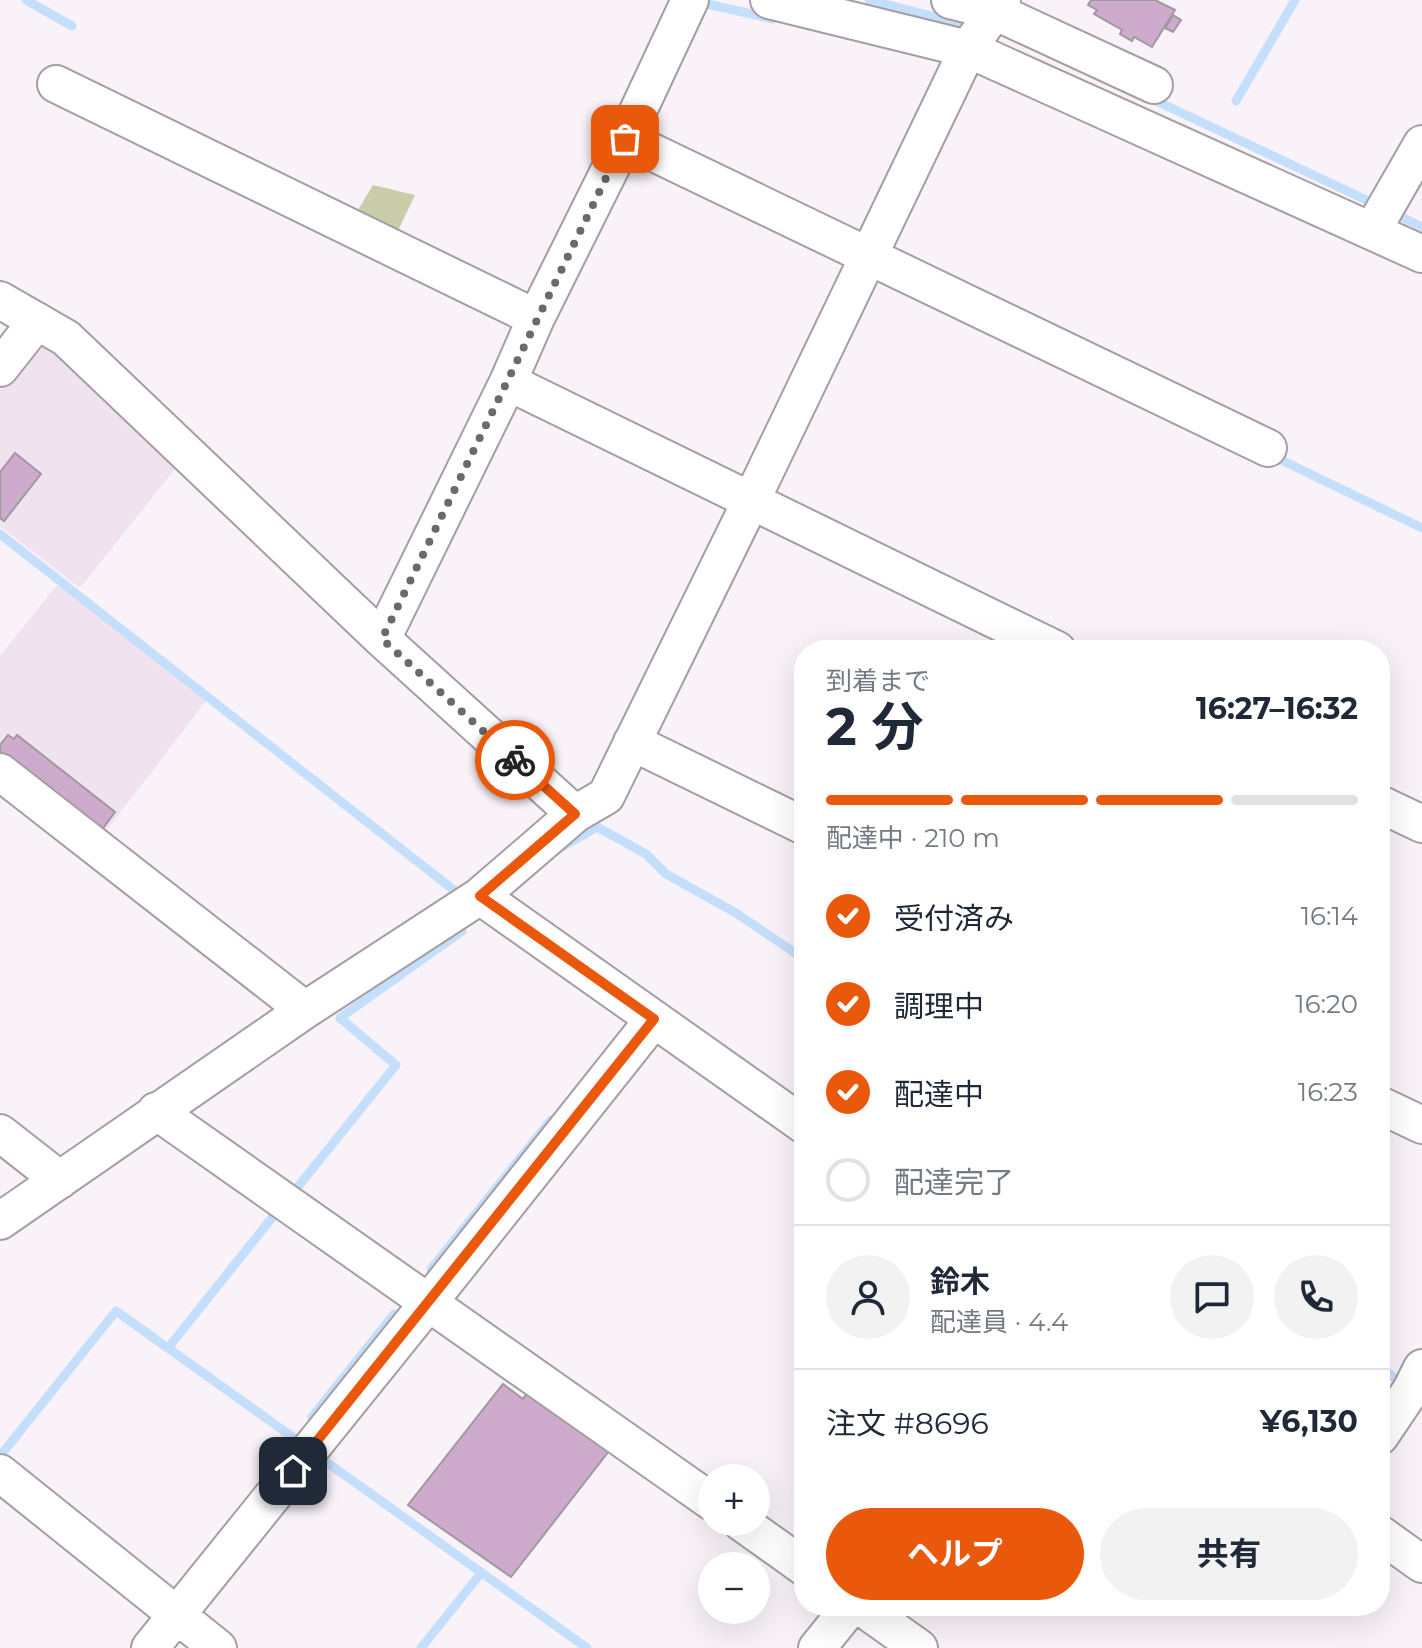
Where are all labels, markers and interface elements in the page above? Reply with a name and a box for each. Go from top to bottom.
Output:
pin [591,105,659,173]
icon: bag [603,117,647,161]
text: 到着まで [826,665,930,697]
text: 16:27–16:32 [1196,690,1358,727]
text: 2 分 [826,695,923,758]
courier [475,720,555,800]
icon: bike [493,738,537,782]
text: 配達中 · 210 m [826,822,1000,854]
icon: check [826,894,870,938]
text: 受付済み [894,900,1014,937]
text: 16:14 [1301,900,1358,932]
icon: check [826,982,870,1026]
text: 調理中 [894,988,984,1025]
text: 16:20 [1295,988,1358,1020]
icon: check [826,1070,870,1114]
text: 配達中 [894,1076,984,1113]
text: 16:23 [1298,1076,1358,1108]
text: 配達完了 [894,1164,1014,1201]
button: person [826,1255,910,1339]
button: chat [1170,1255,1254,1339]
button: phone [1274,1255,1358,1339]
text: 鈴木 [930,1263,990,1300]
text: 配達員 · 4.4 [930,1306,1068,1338]
text: ¥6,130 [1260,1403,1358,1440]
text: 注文 #8696 [826,1405,989,1442]
pin [259,1437,327,1505]
icon: home [271,1449,315,1493]
map controls [698,1464,770,1624]
button: + [698,1464,770,1536]
button: ヘルプ [826,1508,1084,1600]
button: 共有 [1100,1508,1358,1600]
button: − [698,1552,770,1624]

